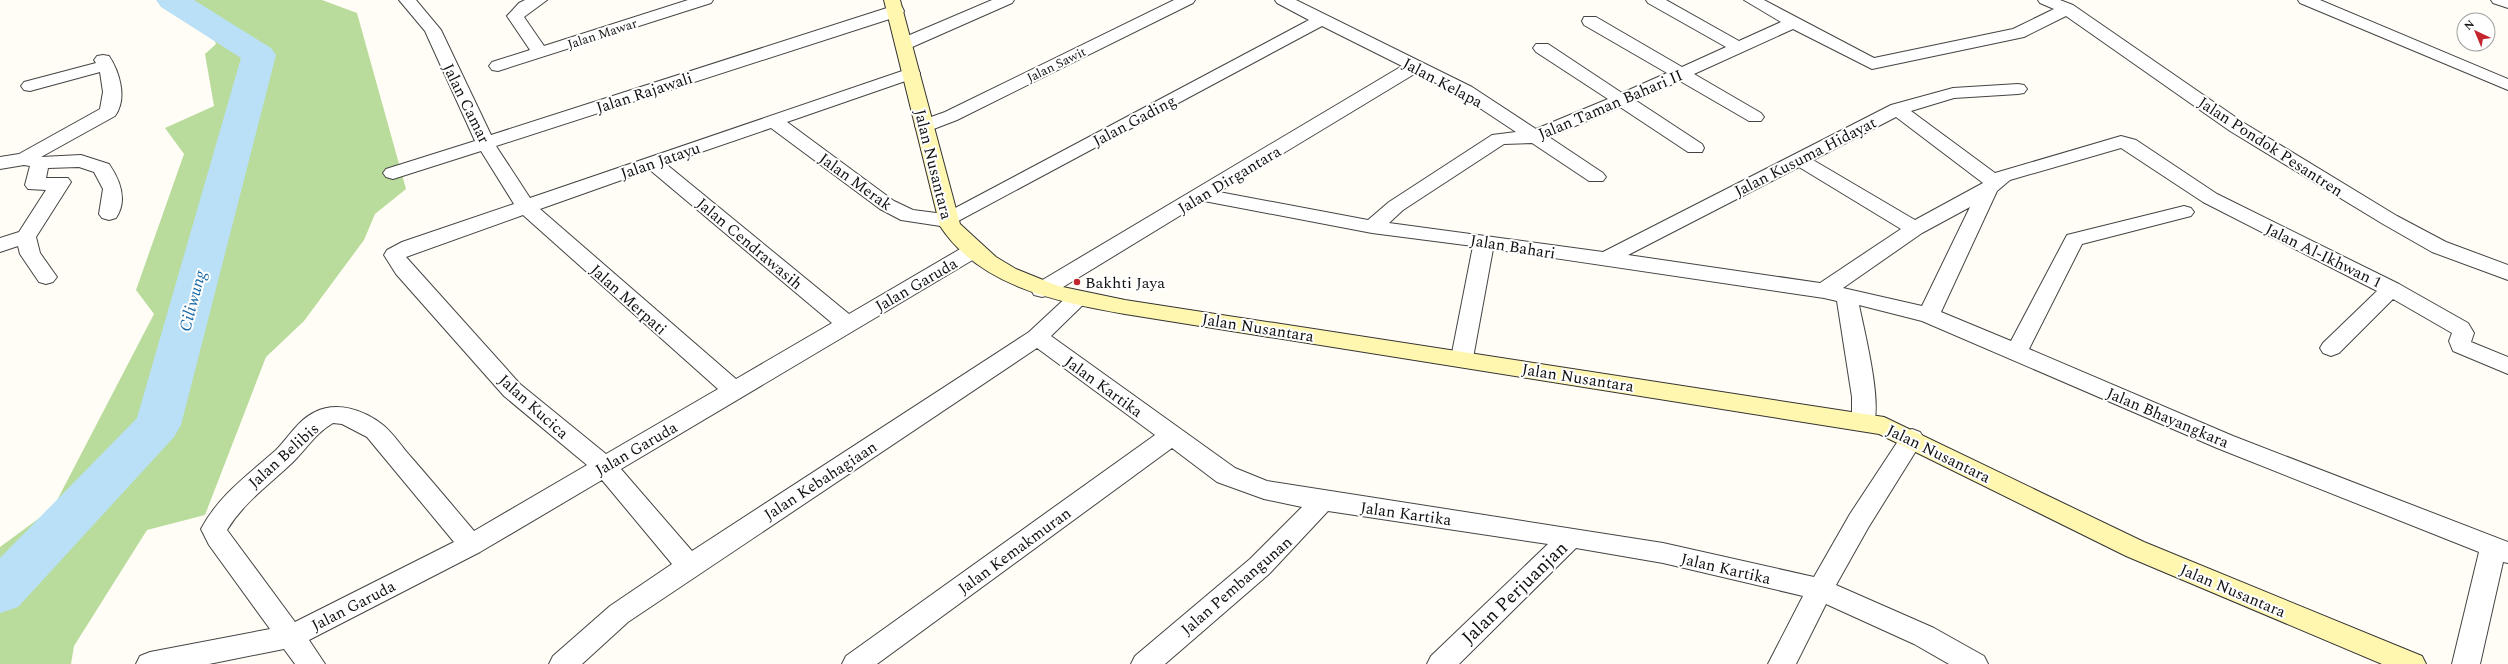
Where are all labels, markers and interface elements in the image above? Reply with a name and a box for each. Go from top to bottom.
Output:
north arrow [2456,12,2496,52]
street label: Jalan Mawar [565,13,640,55]
text: N [2460,16,2479,34]
street label: Jalan Sawit [1023,42,1090,88]
street label: Jalan Kelapa [1398,52,1487,114]
street label: Jalan Camar [436,59,496,148]
street label: Jalan Taman Bahari II [1534,64,1687,146]
street label: Jalan Rajawali [593,66,696,120]
street label: Jalan Gading [1088,89,1180,153]
street label: Jalan Pondok Pesantren [2193,91,2348,203]
street label: Jalan Nusantara [908,107,958,222]
street label: Jalan Kusuma Hidayat [1730,111,1881,203]
street label: Jalan Jatayu [617,136,703,186]
street label: Jalan Dirgantara [1173,139,1286,220]
street label: Jalan Merak [814,147,897,217]
street label: Jalan Cendrawasih [691,192,808,296]
street label: Jalan Al-Ikhwan 1 [2261,217,2386,295]
street label: Jalan Bahari [1468,228,1557,266]
street label: Jalan Garuda [871,252,962,318]
street label: Jalan Merpati [584,259,672,341]
water label: Ciliwung [172,267,214,335]
place label: Bakhti Jaya [1085,271,1165,295]
marker: Bakhti Jaya [1072,277,1082,287]
street label: Jalan Nusantara [1200,307,1316,349]
street label: Jalan Kartika [1059,350,1148,424]
street label: Jalan Nusantara [1520,357,1636,399]
street label: Jalan Kucica [493,369,574,445]
street label: Jalan Bhayangkara [2103,381,2233,455]
street label: Jalan Garuda [591,416,682,482]
street label: Jalan Belibis [243,417,325,494]
street label: Jalan Nusantara [1883,418,1995,490]
street label: Jalan Kebahagiaan [759,435,882,527]
street label: Jalan Kartika [1359,496,1453,532]
street label: Jalan Kemakmuran [953,501,1076,600]
street label: Jalan Pembangunan [1176,531,1298,641]
street label: Jalan Perjuanjan [1455,535,1575,652]
street label: Jalan Kartika [1678,547,1773,591]
street label: Jalan Nusantara [2176,558,2289,624]
street label: Jalan Garuda [307,574,400,637]

